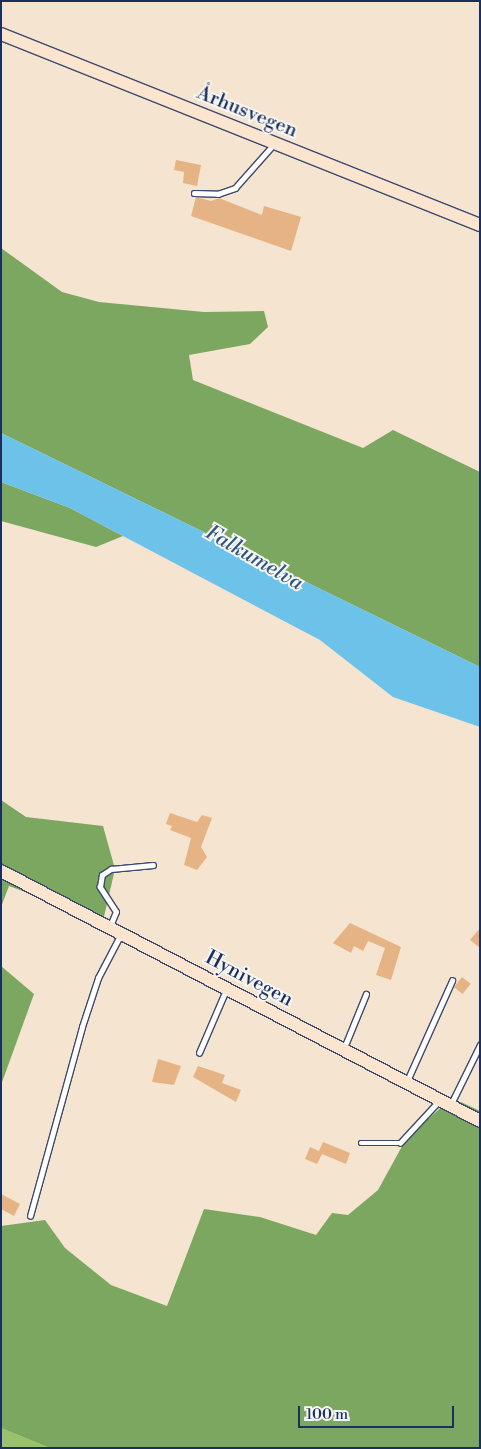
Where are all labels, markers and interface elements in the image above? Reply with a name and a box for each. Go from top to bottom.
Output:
street label: Århusvegen [193,81,301,143]
water label: Falkumelva [201,520,307,596]
street label: Hynivegen [201,946,297,1012]
scale bar [301,1396,457,1428]
text: 100 m [306,1405,348,1424]

